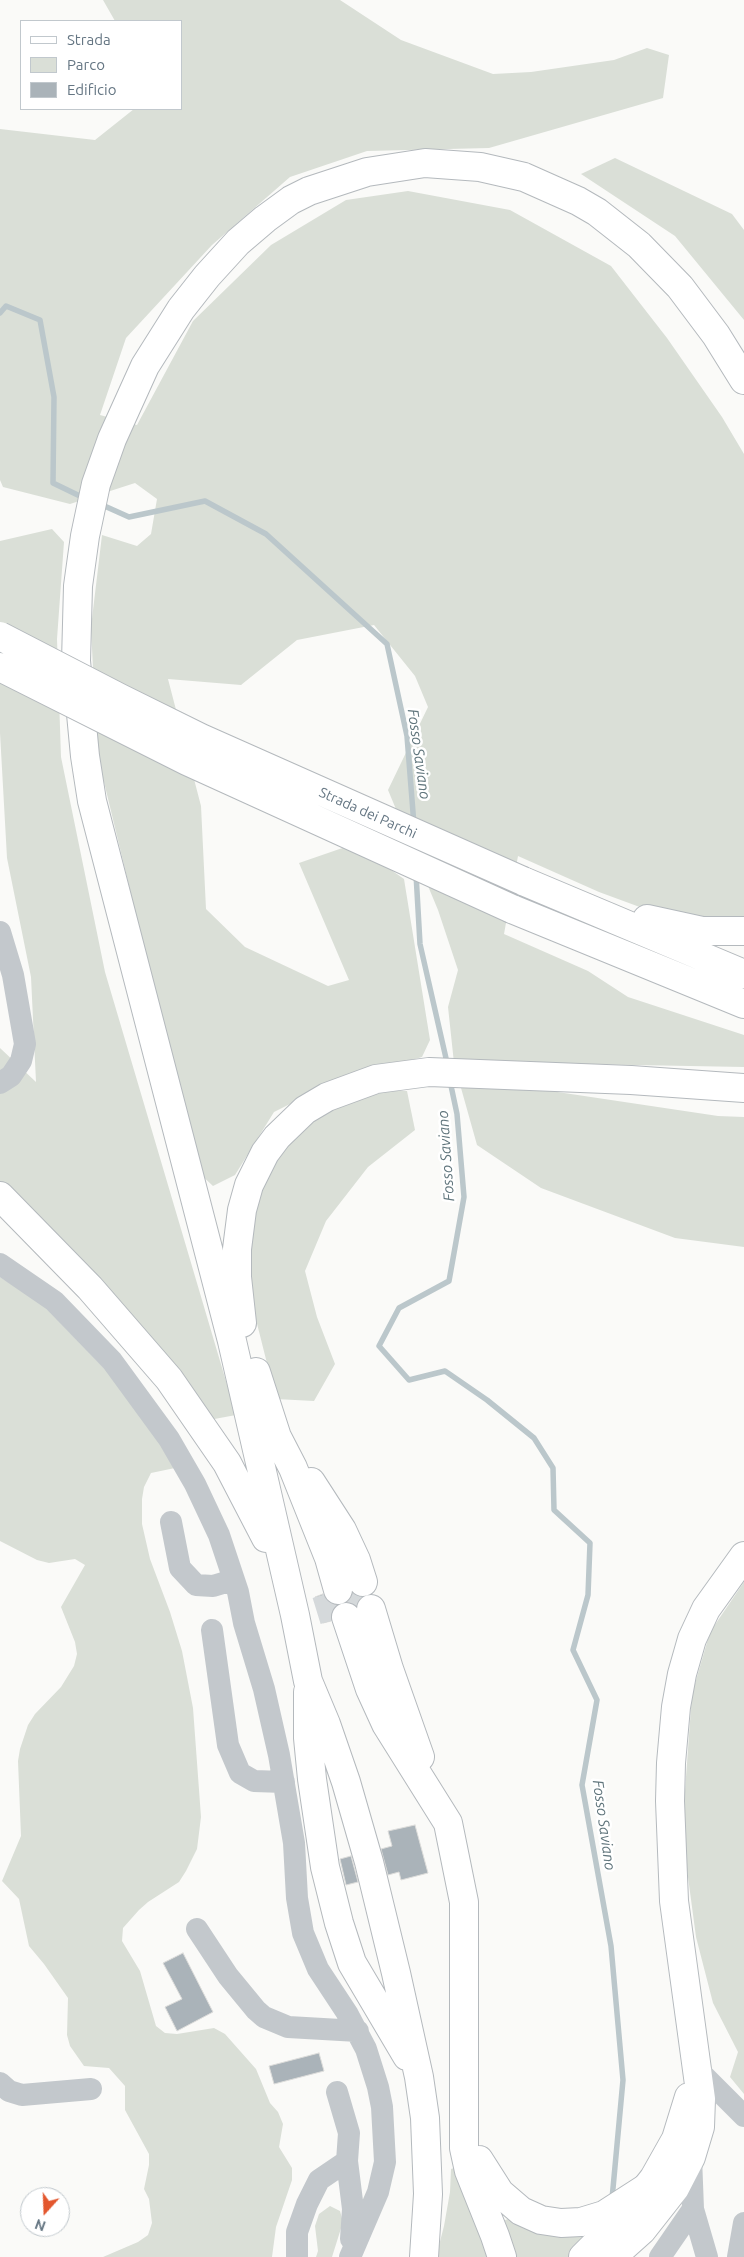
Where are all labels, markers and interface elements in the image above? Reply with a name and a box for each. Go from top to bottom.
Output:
legend [20,20,182,110]
text: Strada [67,31,111,48]
text: Parco [67,56,105,73]
text: Edificio [67,81,116,98]
water label: Fosso Saviano [404,708,434,800]
street label: Strada dei Parchi [317,784,419,842]
water label: Fosso Saviano [434,1110,458,1202]
water label: Fosso Saviano [589,1779,619,1871]
north arrow [20,2187,70,2237]
text: N [33,2216,48,2234]

